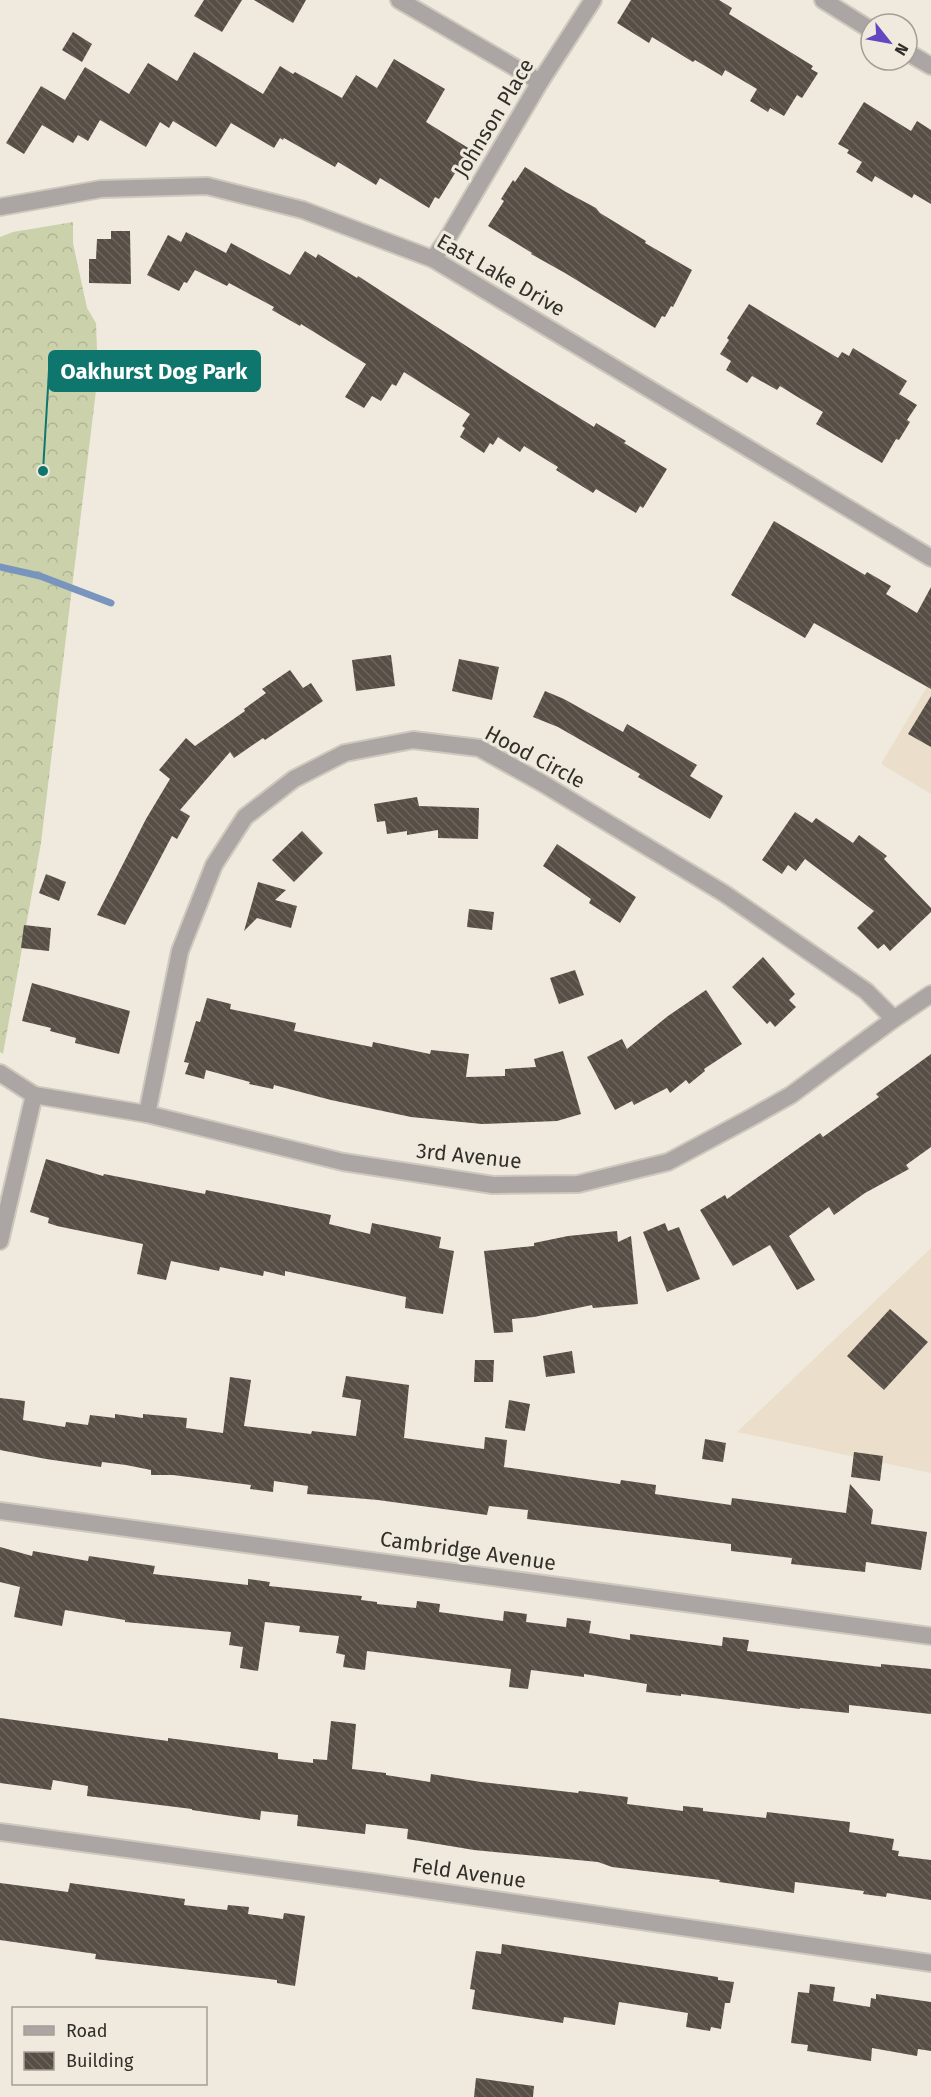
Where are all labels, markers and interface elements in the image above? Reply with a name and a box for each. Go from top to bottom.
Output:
north arrow [859,12,919,72]
text: N [891,40,912,59]
street label: Johnson Place [448,54,540,182]
street label: East Lake Drive [432,228,570,322]
callout: Oakhurst Dog Park [49,351,260,391]
text: Oakhurst Dog Park [61,358,248,385]
street label: Hood Circle [481,720,589,794]
street label: 3rd Avenue [415,1138,523,1174]
street label: Cambridge Avenue [378,1526,558,1576]
street label: Feld Avenue [410,1852,528,1894]
legend [12,2007,207,2085]
text: Road [66,2020,108,2042]
text: Building [66,2050,134,2072]

